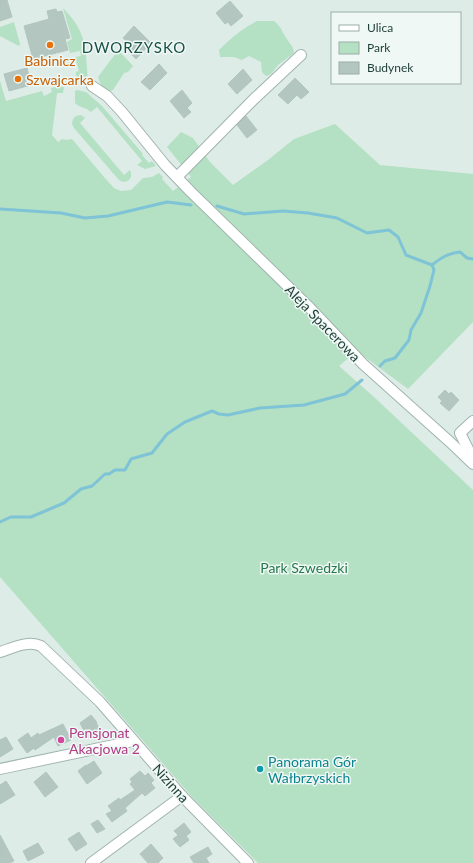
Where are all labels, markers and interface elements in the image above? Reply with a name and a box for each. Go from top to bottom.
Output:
legend [331,12,461,84]
text: Ulica [367,20,393,35]
district label: DWORZYSKO [82,38,186,56]
marker: Babinicz [45,40,55,50]
text: Park [367,40,391,55]
place label: Babinicz [24,52,76,69]
text: Budynek [367,60,414,75]
place label: Szwajcarka [26,71,94,88]
marker: Szwajcarka [13,74,23,84]
street label: Aleja Spacerowa [282,281,364,365]
park label: Park Szwedzki [260,559,348,576]
place label: Pensjonat Akacjowa 2 [69,724,140,757]
marker: Pensjonat Akacjowa 2 [56,735,66,745]
place label: Panorama Gór Wałbrzyskich [268,753,356,786]
street label: Nizinna [149,760,193,806]
marker: Panorama Gór Wałbrzyskich [255,764,265,774]

